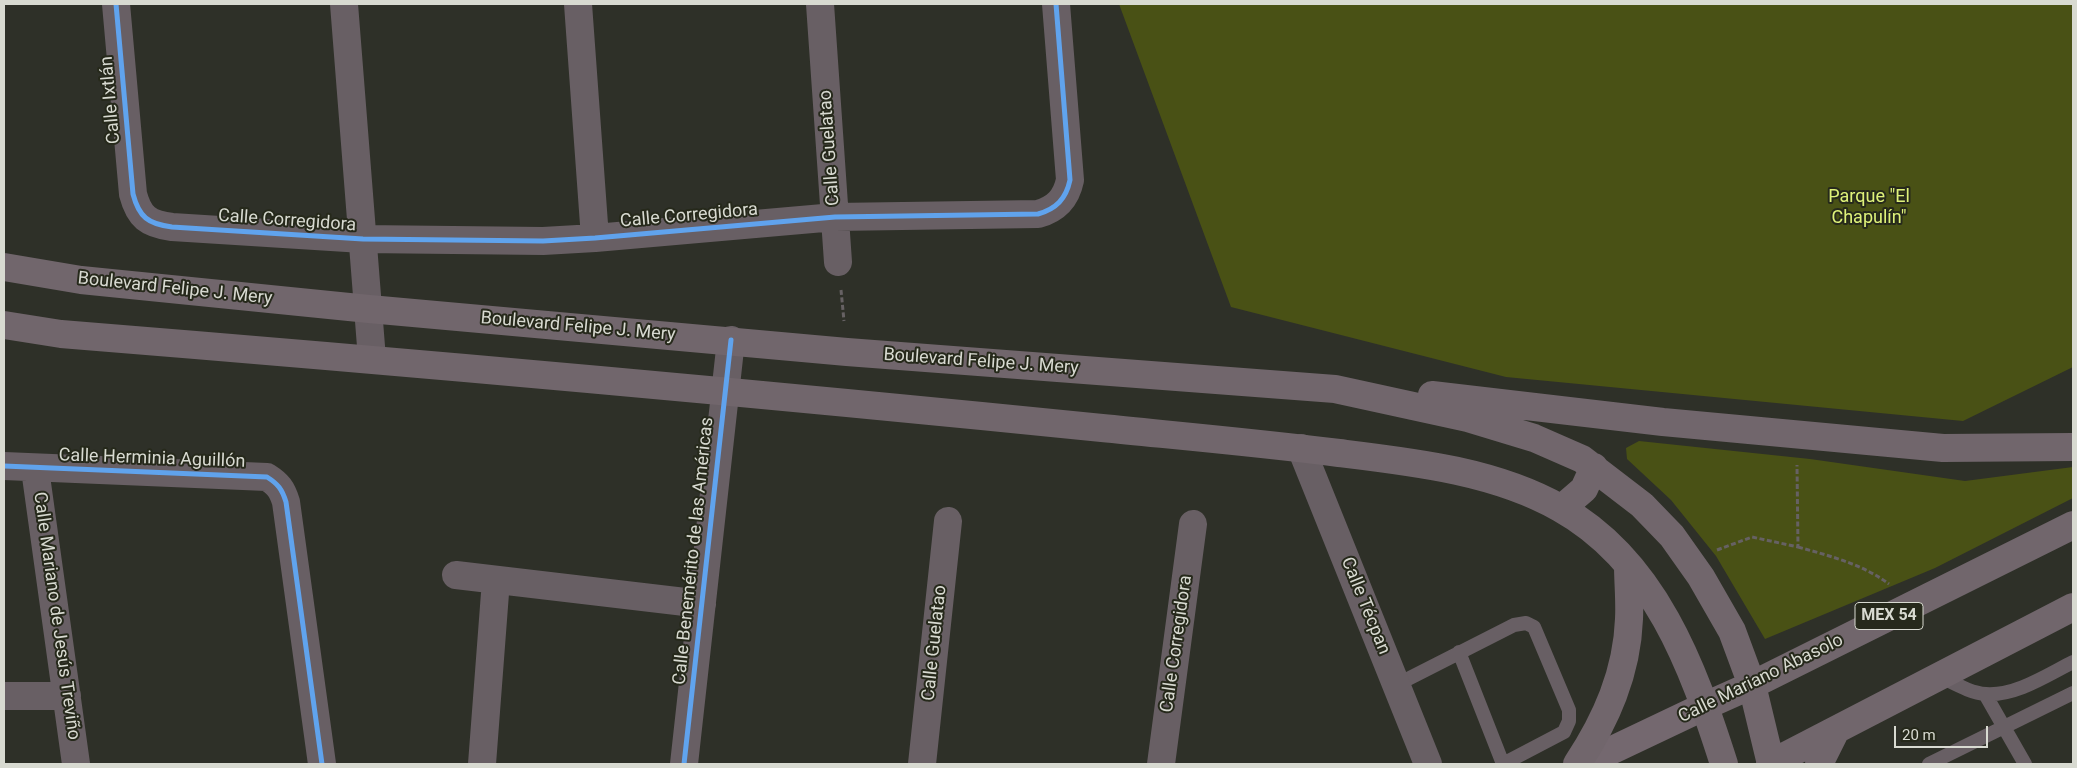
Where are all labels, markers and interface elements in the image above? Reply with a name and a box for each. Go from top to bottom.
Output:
street label: Calle Ixtlán [96,55,126,145]
street label: Calle Guelatao [815,89,845,207]
park label: Parque "El Chapulín" [1828,186,1910,228]
street label: Calle Corregidora [619,199,759,233]
street label: Calle Corregidora [217,205,357,237]
street label: Boulevard Felipe J. Mery [77,268,273,310]
street label: Boulevard Felipe J. Mery [480,308,676,346]
street label: Boulevard Felipe J. Mery [883,344,1079,380]
street label: Calle Benemérito de las Américas [669,416,719,686]
street label: Calle Herminia Aguillón [58,445,246,473]
street label: Calle Mariano de Jesús Treviño [28,491,84,741]
street label: Calle Técpan [1336,554,1394,658]
street label: Calle Corregidora [1157,574,1197,714]
street label: Calle Guelatao [918,584,952,702]
road number: MEX 54 [1855,602,1923,630]
street label: Calle Mariano Abasolo [1675,630,1847,728]
scale bar [1897,716,1991,748]
text: 20 m [1902,726,1936,744]

